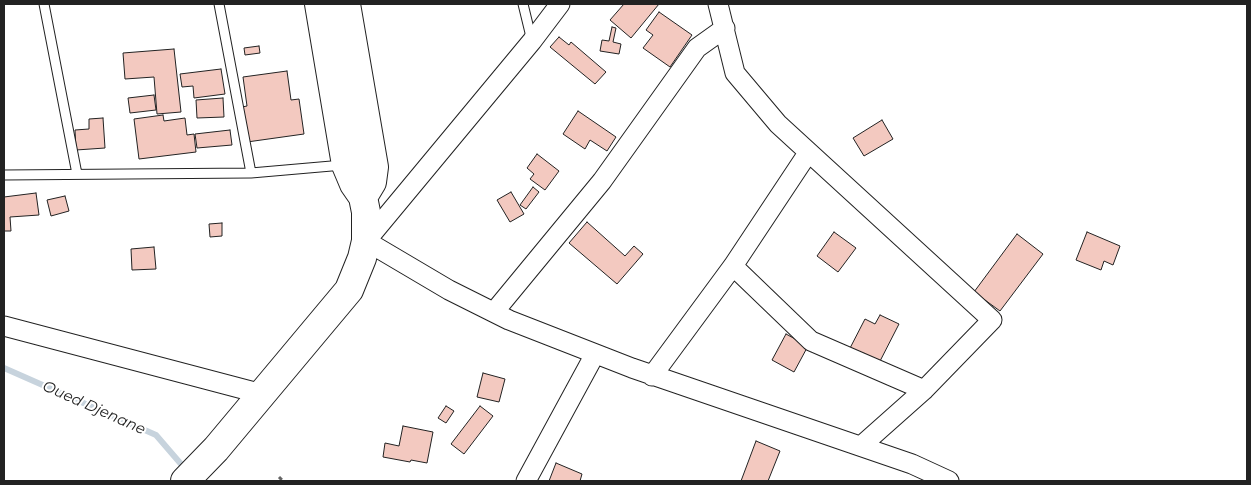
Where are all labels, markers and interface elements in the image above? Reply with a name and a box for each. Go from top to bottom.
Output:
water label: Oued Djenane [40,377,148,439]

